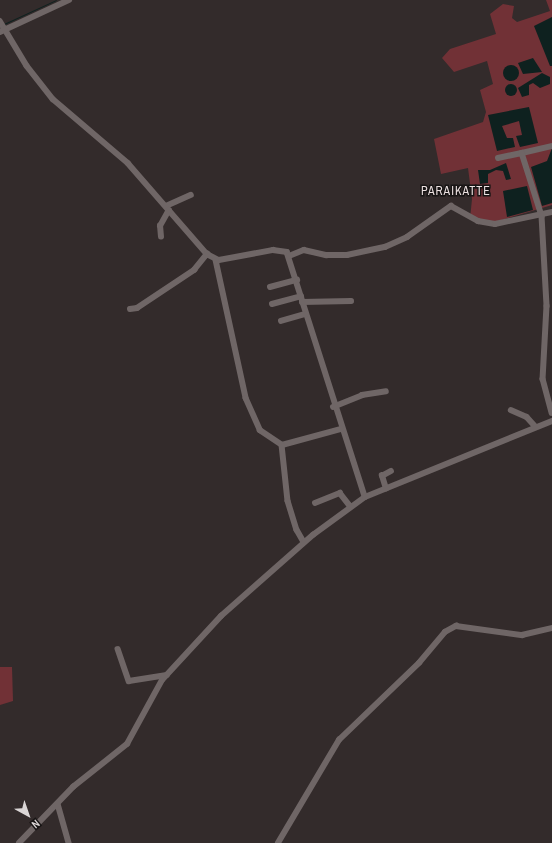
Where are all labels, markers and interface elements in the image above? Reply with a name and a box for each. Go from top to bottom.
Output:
district label: PARAIKATTE [421,185,491,199]
north arrow [8,795,48,835]
text: N [29,817,43,832]

